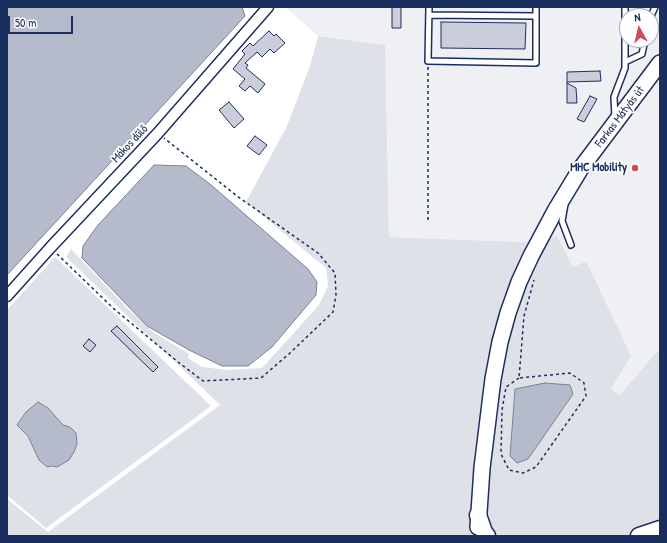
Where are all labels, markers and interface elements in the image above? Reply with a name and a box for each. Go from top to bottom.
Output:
scale bar [10,8,75,34]
north arrow [619,8,659,48]
text: N [634,10,641,24]
text: 50 m [15,14,36,31]
street label: Farkas Mátyás út [592,84,648,150]
street label: Mákos dűlő [109,122,151,166]
place label: MHC Mobility [570,161,627,175]
marker: MHC Mobility [630,163,640,173]

